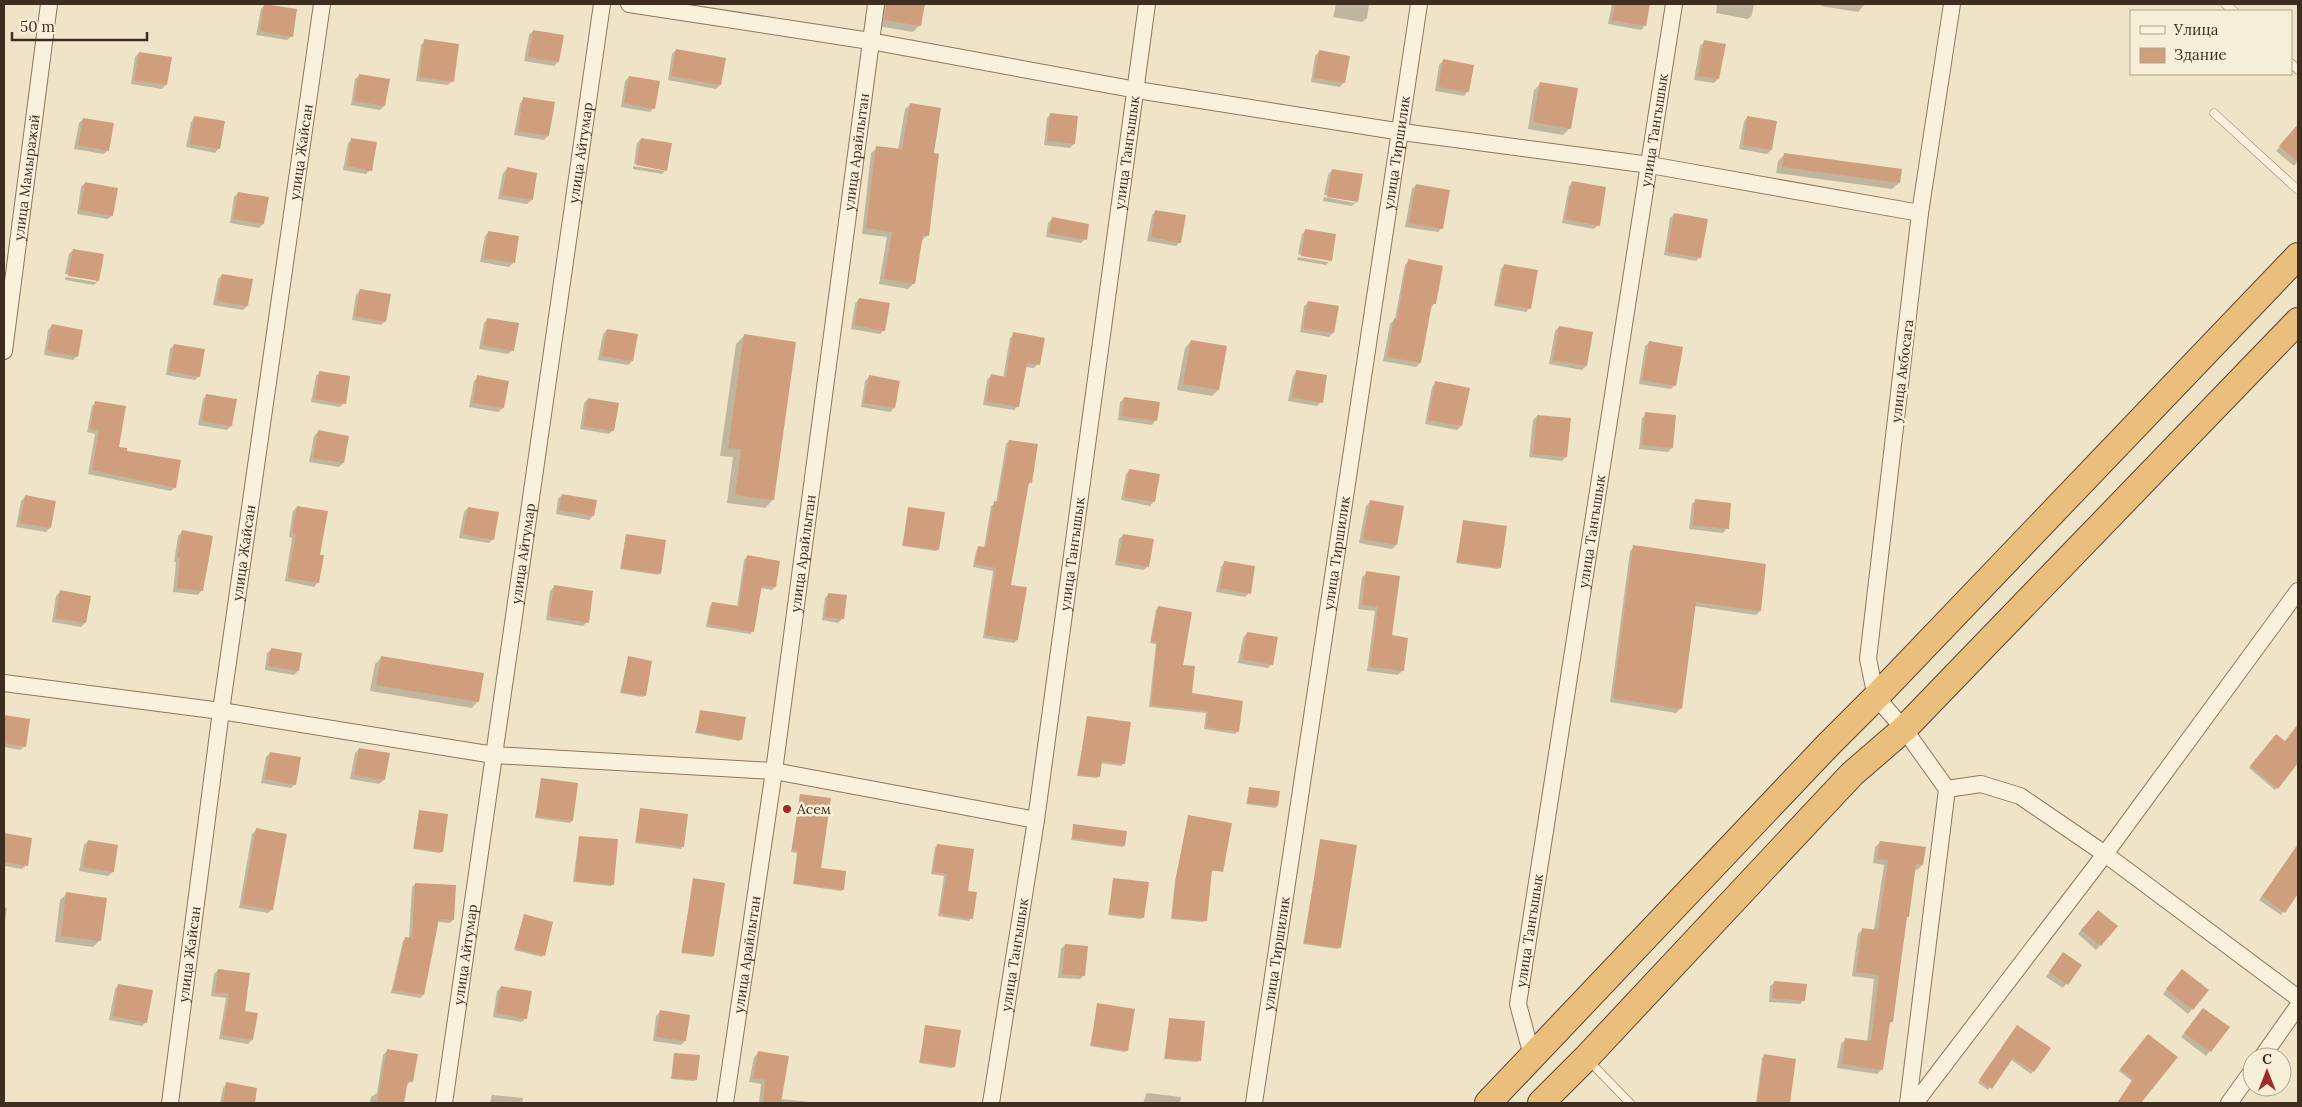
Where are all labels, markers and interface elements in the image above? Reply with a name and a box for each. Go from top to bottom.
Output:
scale bar [12,10,148,42]
legend [2130,10,2292,75]
text: 50 m [20,17,55,36]
text: Улица [2173,20,2219,39]
text: Здание [2174,45,2227,64]
street label: улица Тангышык [1637,72,1672,188]
street label: улица Арайлытан [840,92,873,212]
street label: улица Тангышык [1110,94,1143,211]
street label: улица Тиршилик [1379,94,1414,211]
street label: улица Айтумар [564,101,597,204]
street label: улица Жайсан [285,102,317,201]
street label: улица Мамыражай [9,113,44,242]
street label: улица Акбосага [1887,318,1917,424]
street label: улица Тангышык [1574,473,1610,590]
street label: улица Арайлытан [786,493,820,614]
street label: улица Тиршилик [1319,495,1354,611]
street label: улица Тангышык [1056,496,1089,612]
street label: улица Айтумар [507,502,539,605]
street label: улица Жайсан [228,503,259,602]
place label: Асем [796,800,831,818]
marker: Асем [781,803,793,815]
street label: улица Тангышык [1512,872,1547,989]
street label: улица Арайлытан [729,894,765,1015]
street label: улица Тиршилик [1259,895,1294,1012]
street label: улица Тангышык [997,896,1033,1013]
street label: улица Айтумар [449,903,481,1006]
street label: улица Жайсан [174,905,205,1003]
north arrow [2242,1047,2292,1097]
text: С [2262,1050,2272,1068]

